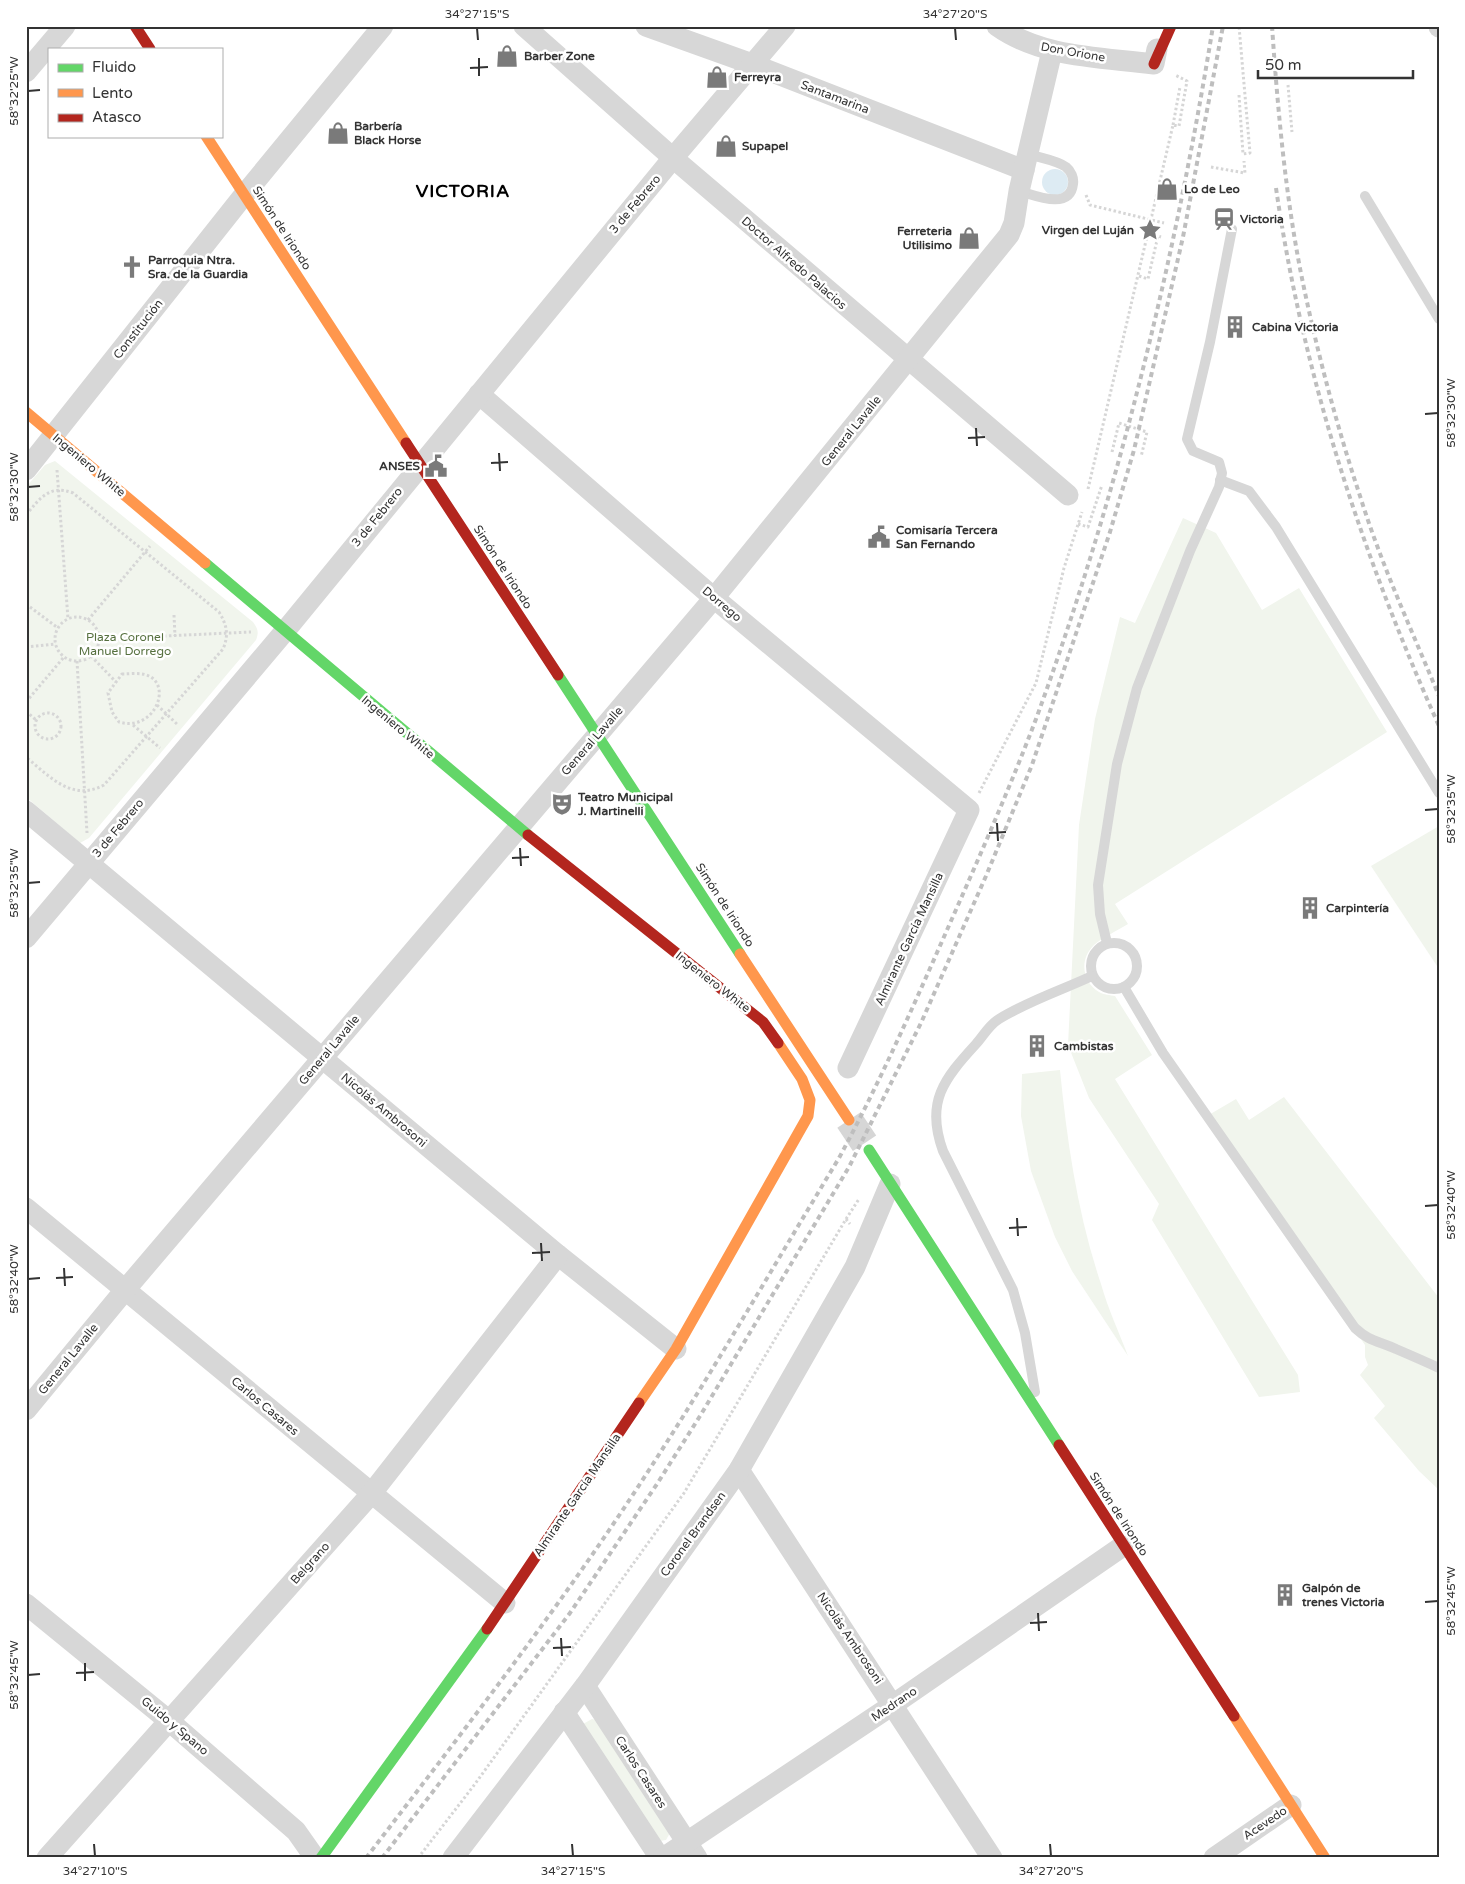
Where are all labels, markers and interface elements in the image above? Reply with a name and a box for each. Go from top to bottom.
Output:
text: 34°27'15"S [445,7,509,21]
text: 34°27'20"S [923,7,987,21]
street label: Don Orione [1040,39,1106,65]
shop icon: Barber Zone [494,43,520,69]
legend [48,48,222,138]
scale bar [1258,48,1412,80]
place label: Barber Zone [524,49,595,63]
text: 58°32'25"W [7,56,21,126]
text: 50 m [1265,56,1302,74]
text: Fluido [92,58,136,76]
shop icon: Ferreyra [704,64,730,90]
place label: Ferreyra [734,70,781,85]
street label: Santamarina [799,78,871,116]
text: Lento [92,84,133,102]
text: Atasco [92,108,141,126]
place label: Barbería Black Horse [354,119,422,147]
shop icon: Barbería Black Horse [325,120,351,146]
shop icon: Supapel [713,133,739,159]
place label: Supapel [742,139,788,154]
street label: 3 de Febrero [606,172,664,236]
shop icon: Lo de Leo [1154,176,1180,202]
district label: VICTORIA [416,180,510,202]
place label: Lo de Leo [1184,182,1240,196]
street label: Simón de Iriondo [250,184,314,272]
station icon: Victoria [1211,206,1237,232]
place label: Victoria [1240,212,1284,226]
street label: Doctor Alfredo Palacios [739,214,849,312]
place icon: Virgen del Luján [1137,217,1163,243]
place label: Virgen del Luján [1042,223,1134,238]
place label: Ferreteria Utilisimo [897,224,952,252]
shop icon: Ferreteria Utilisimo [956,225,982,251]
place label: Parroquia Ntra. Sra. de la Guardia [148,253,248,281]
church icon: Parroquia Ntra. Sra. de la Guardia [119,254,145,280]
street label: Constitución [110,296,166,362]
building icon: Cabina Victoria [1222,314,1248,340]
place label: Cabina Victoria [1252,320,1339,334]
text: 58°32'30"W [1444,378,1458,448]
street label: General Lavalle [818,393,884,469]
street label: Ingeniero White [50,431,128,500]
text: 58°32'30"W [7,452,21,522]
public building icon: ANSES [423,453,449,479]
place label: ANSES [379,459,421,473]
street label: 3 de Febrero [349,485,405,549]
street label: Simón de Iriondo [471,523,535,611]
place label: Comisaría Tercera San Fernando [896,523,998,551]
public building icon: Comisaría Tercera San Fernando [866,524,892,550]
street label: Dorrego [700,584,744,624]
park label: Plaza Coronel Manuel Dorrego [79,630,171,658]
street label: Ingeniero White [359,693,437,762]
street label: General Lavalle [558,704,626,778]
text: 58°32'35"W [1444,774,1458,844]
place label: Teatro Municipal J. Martinelli [577,790,673,818]
theatre icon: Teatro Municipal J. Martinelli [549,791,575,817]
street label: 3 de Febrero [89,796,147,860]
text: 58°32'35"W [7,848,21,918]
street label: Simón de Iriondo [693,861,757,949]
street label: Almirante García Mansilla [872,870,946,1008]
building icon: Carpintería [1297,895,1323,921]
place label: Carpintería [1326,901,1389,916]
street label: Ingeniero White [673,949,753,1016]
street label: General Lavalle [296,1012,362,1088]
building icon: Cambistas [1024,1033,1050,1059]
place label: Cambistas [1054,1039,1114,1053]
street label: Nicolás Ambrosoni [338,1070,430,1150]
text: 58°32'40"W [1444,1170,1458,1240]
text: 58°32'40"W [7,1244,21,1314]
street label: General Lavalle [35,1321,101,1397]
street label: Carlos Casares [229,1374,302,1438]
street label: Almirante García Mansilla [531,1431,623,1559]
street label: Simón de Iriondo [1087,1470,1151,1558]
street label: Coronel Brandsen [657,1489,729,1579]
street label: Belgrano [288,1539,332,1587]
text: 58°32'45"W [1444,1566,1458,1636]
place label: Galpón de trenes Victoria [1301,1581,1385,1609]
building icon: Galpón de trenes Victoria [1272,1582,1298,1608]
street label: Nicolás Ambrosoni [814,1590,886,1686]
text: 58°32'45"W [7,1640,21,1710]
street label: Medrano [869,1684,919,1724]
street label: Guido y Spano [139,1694,211,1758]
street label: Carlos Casares [612,1733,670,1811]
street label: Acevedo [1240,1803,1290,1843]
text: 34°27'10"S [63,1864,127,1878]
text: 34°27'15"S [541,1864,605,1878]
text: 34°27'20"S [1019,1864,1083,1878]

